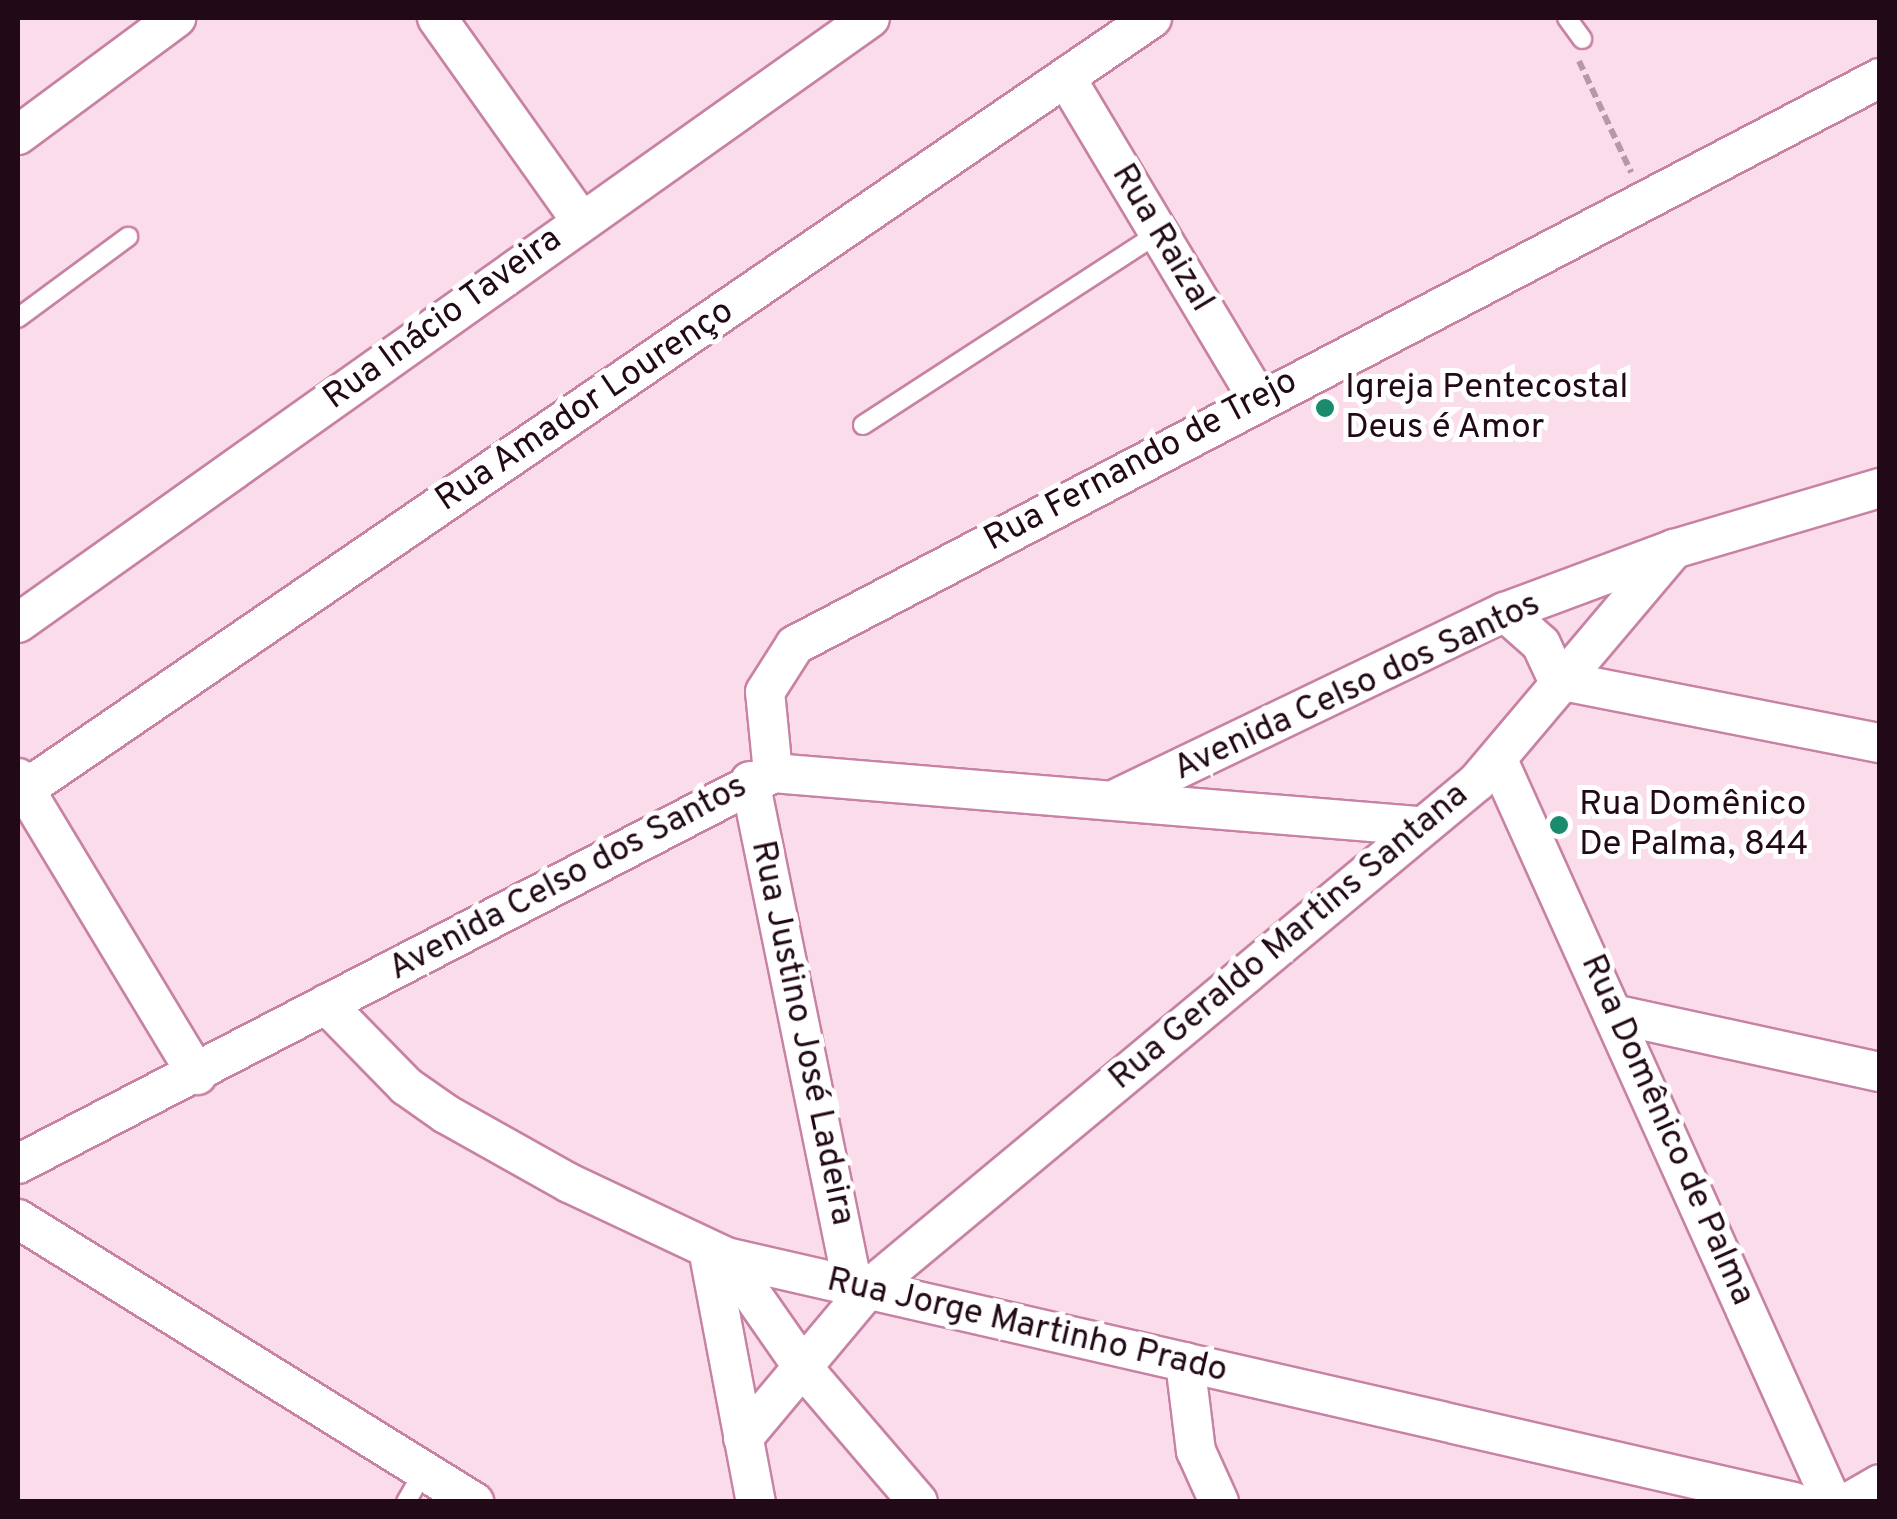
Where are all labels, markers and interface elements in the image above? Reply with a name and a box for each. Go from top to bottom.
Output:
street label: Rua Raizal [1102,157,1222,319]
street label: Rua Inácio Taveira [315,218,571,420]
street label: Rua Amador Lourenço [428,290,742,522]
street label: Rua Fernando de Trejo [977,360,1305,562]
place label: Igreja Pentecostal Deus é Amor [1345,367,1628,449]
marker: Igreja Pentecostal Deus é Amor [1314,397,1336,419]
street label: Avenida Celso dos Santos [1167,584,1547,790]
street label: Avenida Celso dos Santos [382,766,754,990]
street label: Rua Geraldo Martins Santana [1101,775,1477,1099]
place label: Rua Domênico De Palma, 844 [1579,784,1808,866]
marker: Rua Domênico De Palma, 844 [1548,814,1570,836]
street label: Rua Justino José Ladeira [741,837,863,1229]
street label: Rua Domênico de Palma [1571,948,1763,1312]
street label: Rua Jorge Martinho Prado [823,1259,1231,1393]

